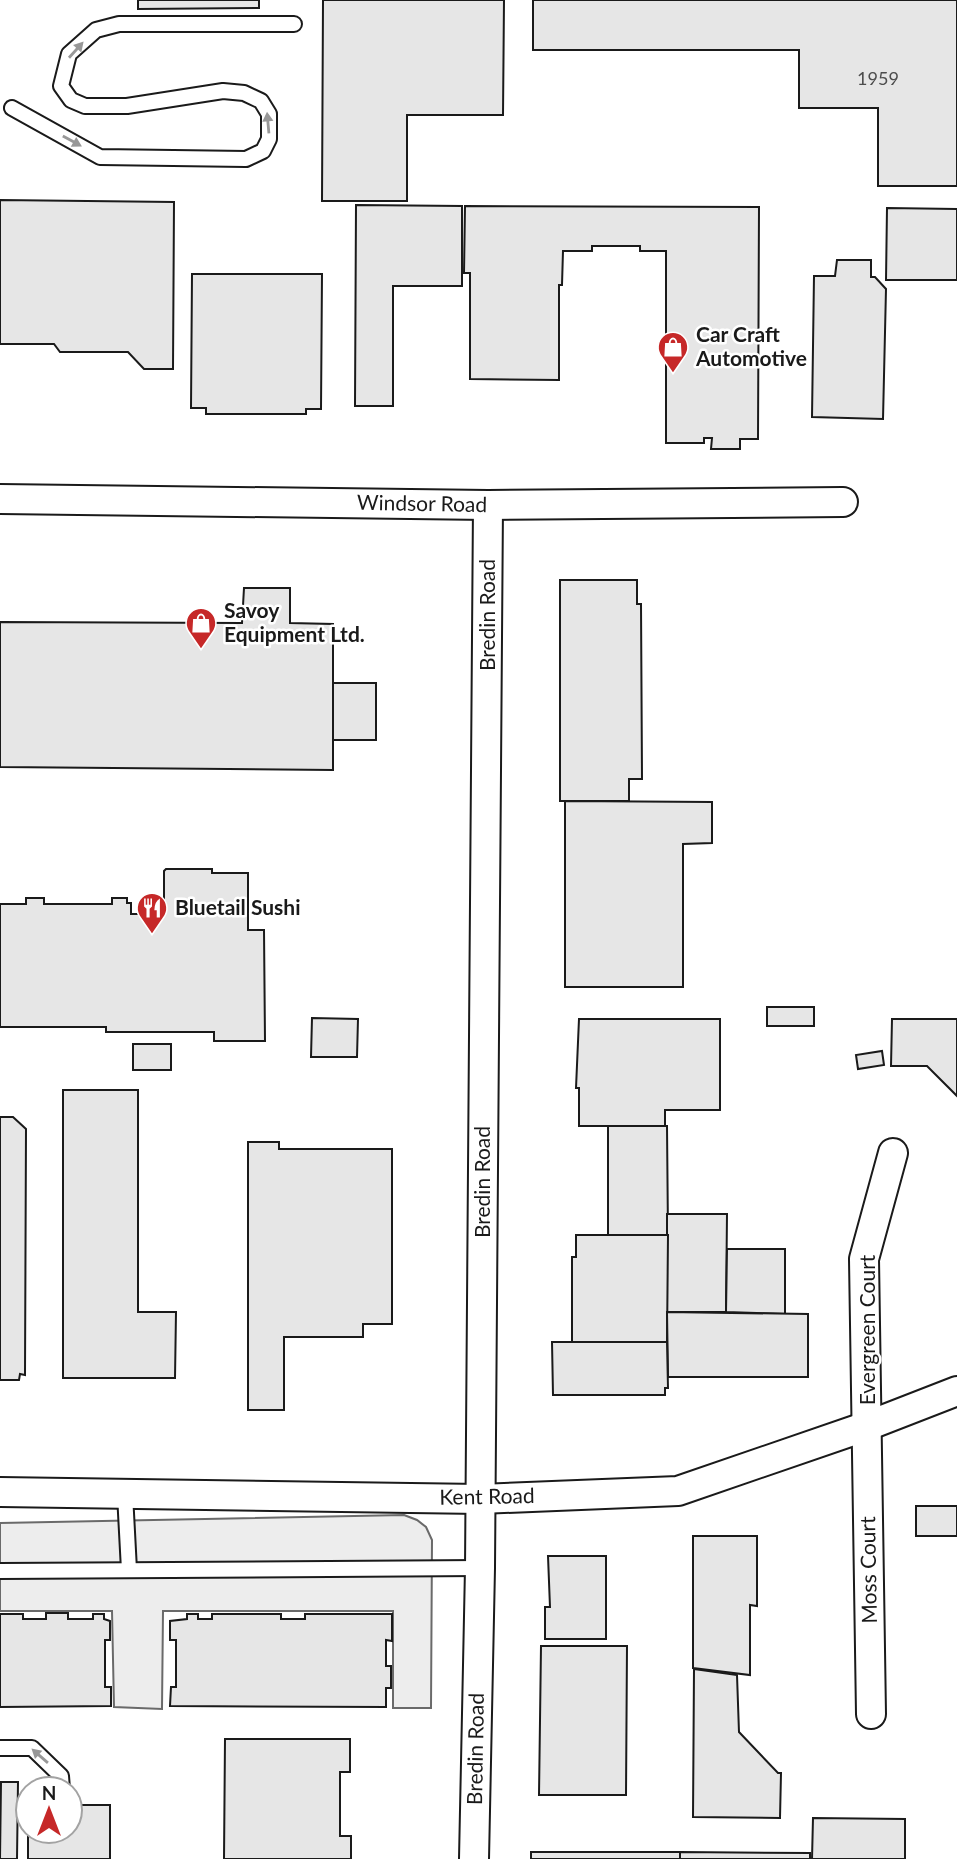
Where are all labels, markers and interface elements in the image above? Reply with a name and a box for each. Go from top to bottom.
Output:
one-way arrow [67,41,84,58]
house number: 1959 [857,67,899,89]
one-way arrow [262,112,273,134]
one-way arrow [62,135,81,147]
place label: Car Craft Automotive [695,321,807,370]
shop icon: Car Craft Automotive [656,330,690,374]
street label: Windsor Road [357,489,487,516]
street label: Bredin Road [474,559,499,671]
place label: Savoy Equipment Ltd. [224,597,365,646]
shop icon: Savoy Equipment Ltd. [184,606,218,650]
restaurant icon: Bluetail Sushi [135,891,169,935]
place label: Bluetail Sushi [175,894,301,919]
street label: Bredin Road [469,1126,494,1238]
street label: Evergreen Court [854,1254,879,1405]
street label: Kent Road [439,1482,535,1509]
street label: Moss Court [854,1516,881,1624]
street label: Bredin Road [461,1693,488,1805]
one-way arrow [31,1749,48,1764]
north arrow [14,1775,84,1845]
text: N [42,1781,56,1804]

